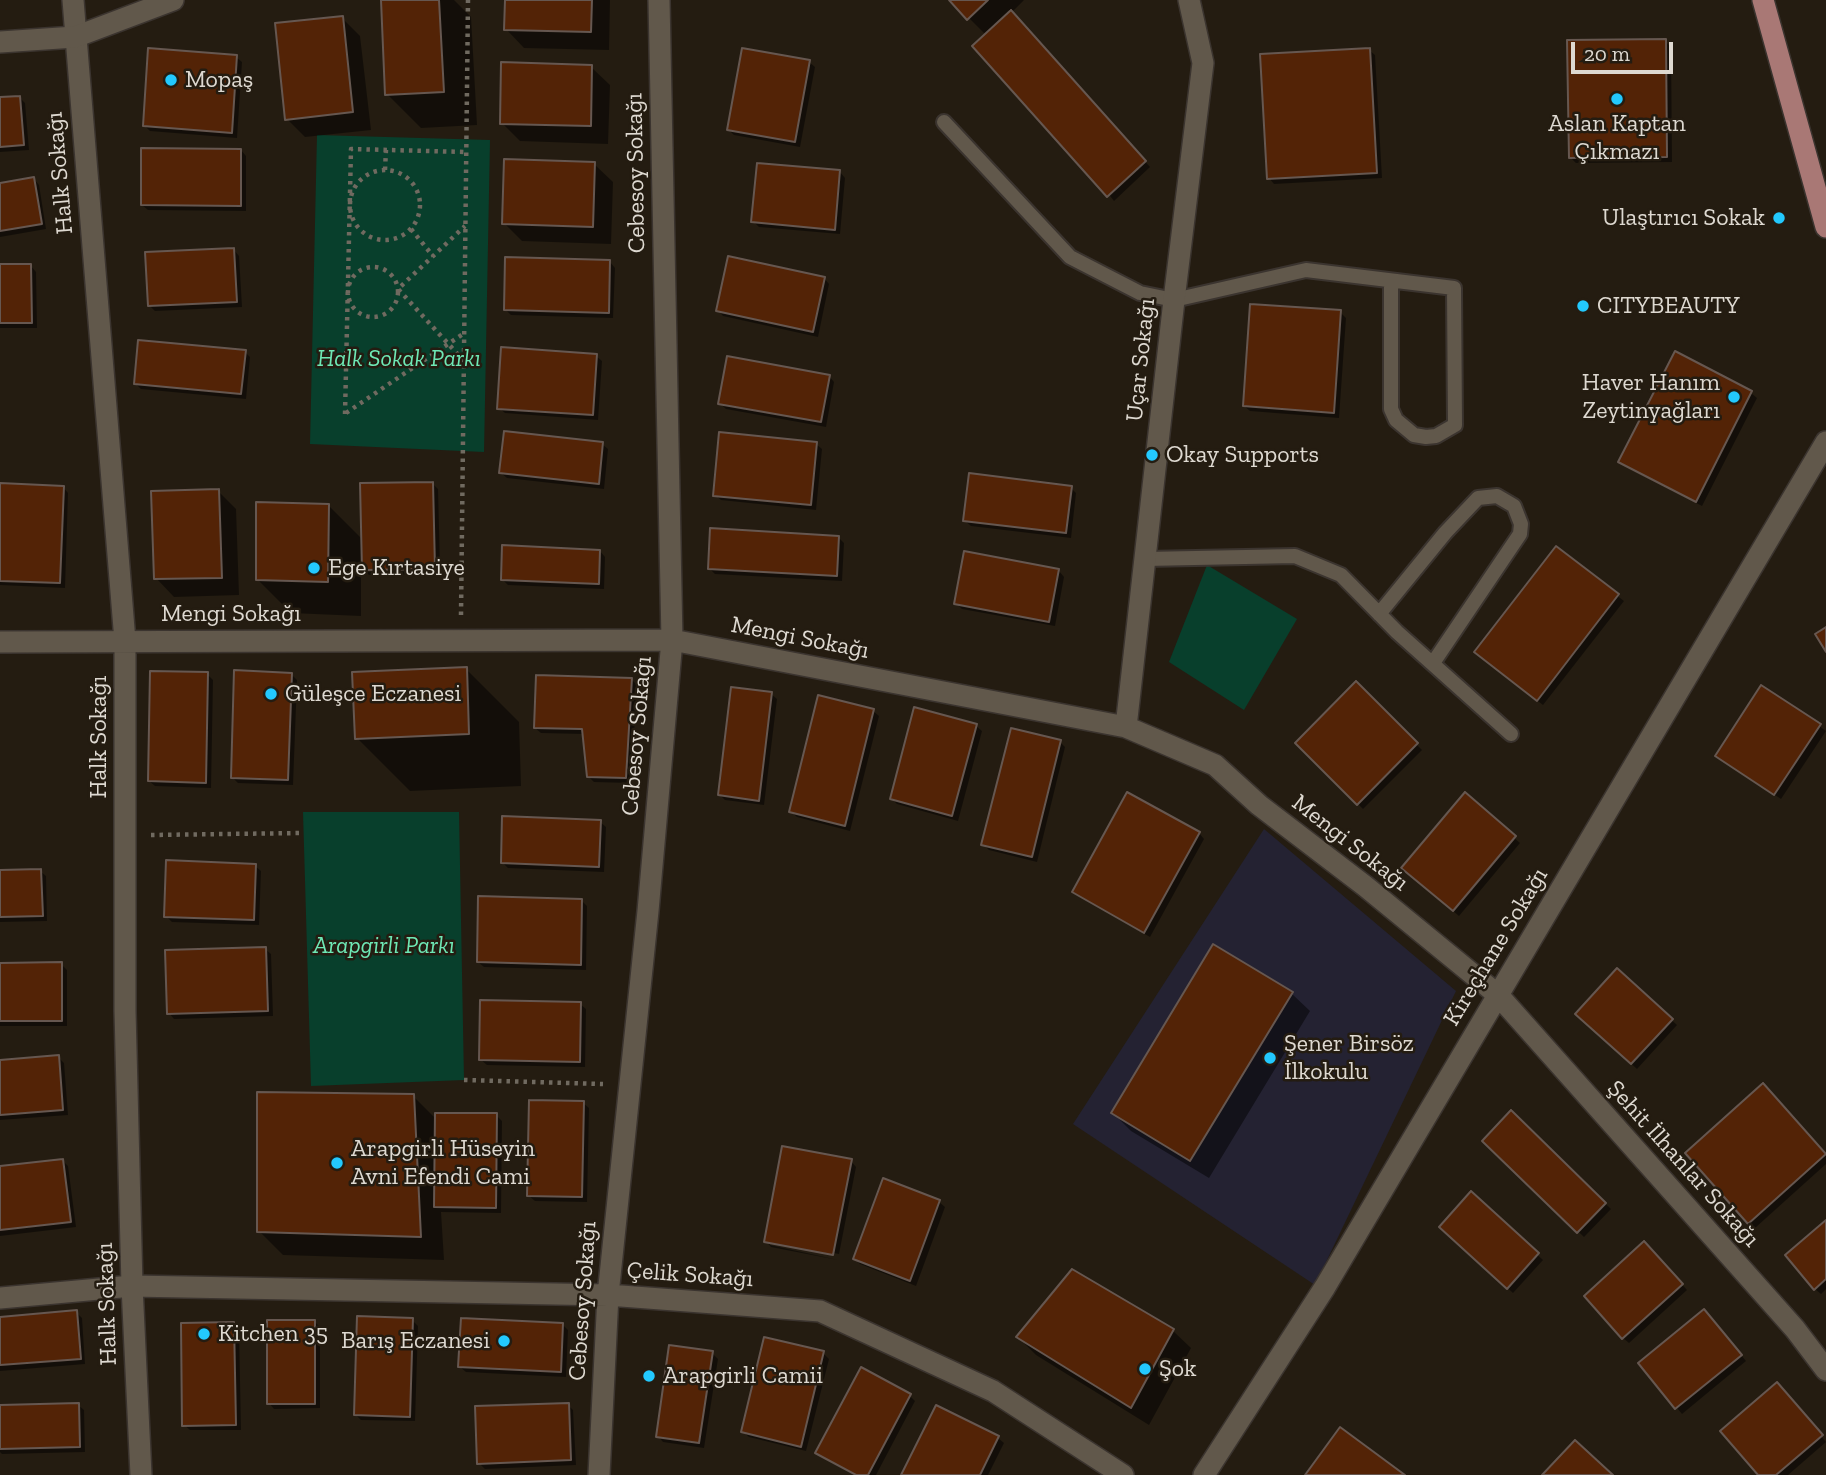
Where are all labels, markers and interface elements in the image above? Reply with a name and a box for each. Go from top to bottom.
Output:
scale bar [1574,28,1675,72]
text: 20 m [1584,41,1630,66]
place label: Mopaş [185,66,253,94]
marker: Mopaş [163,72,179,88]
marker: Aslan Kaptan Çıkmazı [1609,91,1625,107]
street label: Cebesoy Sokağı [620,93,652,253]
place label: Aslan Kaptan Çıkmazı [1548,110,1686,166]
street label: Halk Sokağı [40,111,80,235]
place label: Ulaştırıcı Sokak [1602,204,1765,232]
marker: Ulaştırıcı Sokak [1771,210,1787,226]
place label: CITYBEAUTY [1597,292,1740,320]
street label: Uçar Sokağı [1120,297,1162,423]
marker: CITYBEAUTY [1575,298,1591,314]
park label: Halk Sokak Parkı [317,345,481,373]
place label: Haver Hanım Zeytinyağları [1582,369,1720,425]
marker: Haver Hanım Zeytinyağları [1726,389,1742,405]
place label: Okay Supports [1166,441,1319,469]
marker: Okay Supports [1144,447,1160,463]
place label: Ege Kırtasiye [328,554,465,582]
marker: Ege Kırtasiye [306,560,322,576]
street label: Mengi Sokağı [161,600,301,628]
street label: Mengi Sokağı [729,611,871,665]
street label: Cebesoy Sokağı [616,655,658,817]
street label: Halk Sokağı [85,676,113,798]
place label: Güleşce Eczanesi [285,680,461,708]
marker: Güleşce Eczanesi [263,686,279,702]
street label: Mengi Sokağı [1286,789,1414,897]
street label: Kireçhane Sokağı [1438,863,1554,1031]
park label: Arapgirli Parkı [313,932,455,960]
place label: Şener Birsöz İlkokulu [1284,1030,1414,1086]
marker: Şener Birsöz İlkokulu [1262,1050,1278,1066]
street label: Şehit İlhanlar Sokağı [1601,1075,1765,1253]
place label: Arapgirli Hüseyin Avni Efendi Cami [351,1135,535,1191]
marker: Arapgirli Hüseyin Avni Efendi Cami [329,1155,345,1171]
street label: Cebesoy Sokağı [563,1220,603,1382]
street label: Halk Sokağı [90,1242,124,1366]
street label: Çelik Sokağı [626,1256,754,1294]
place label: Kitchen 35 [218,1320,328,1348]
marker: Kitchen 35 [196,1326,212,1342]
place label: Barış Eczanesi [341,1327,490,1355]
marker: Barış Eczanesi [496,1333,512,1349]
place label: Şok [1159,1355,1197,1383]
marker: Şok [1137,1361,1153,1377]
place label: Arapgirli Camii [663,1362,823,1390]
marker: Arapgirli Camii [641,1368,657,1384]

